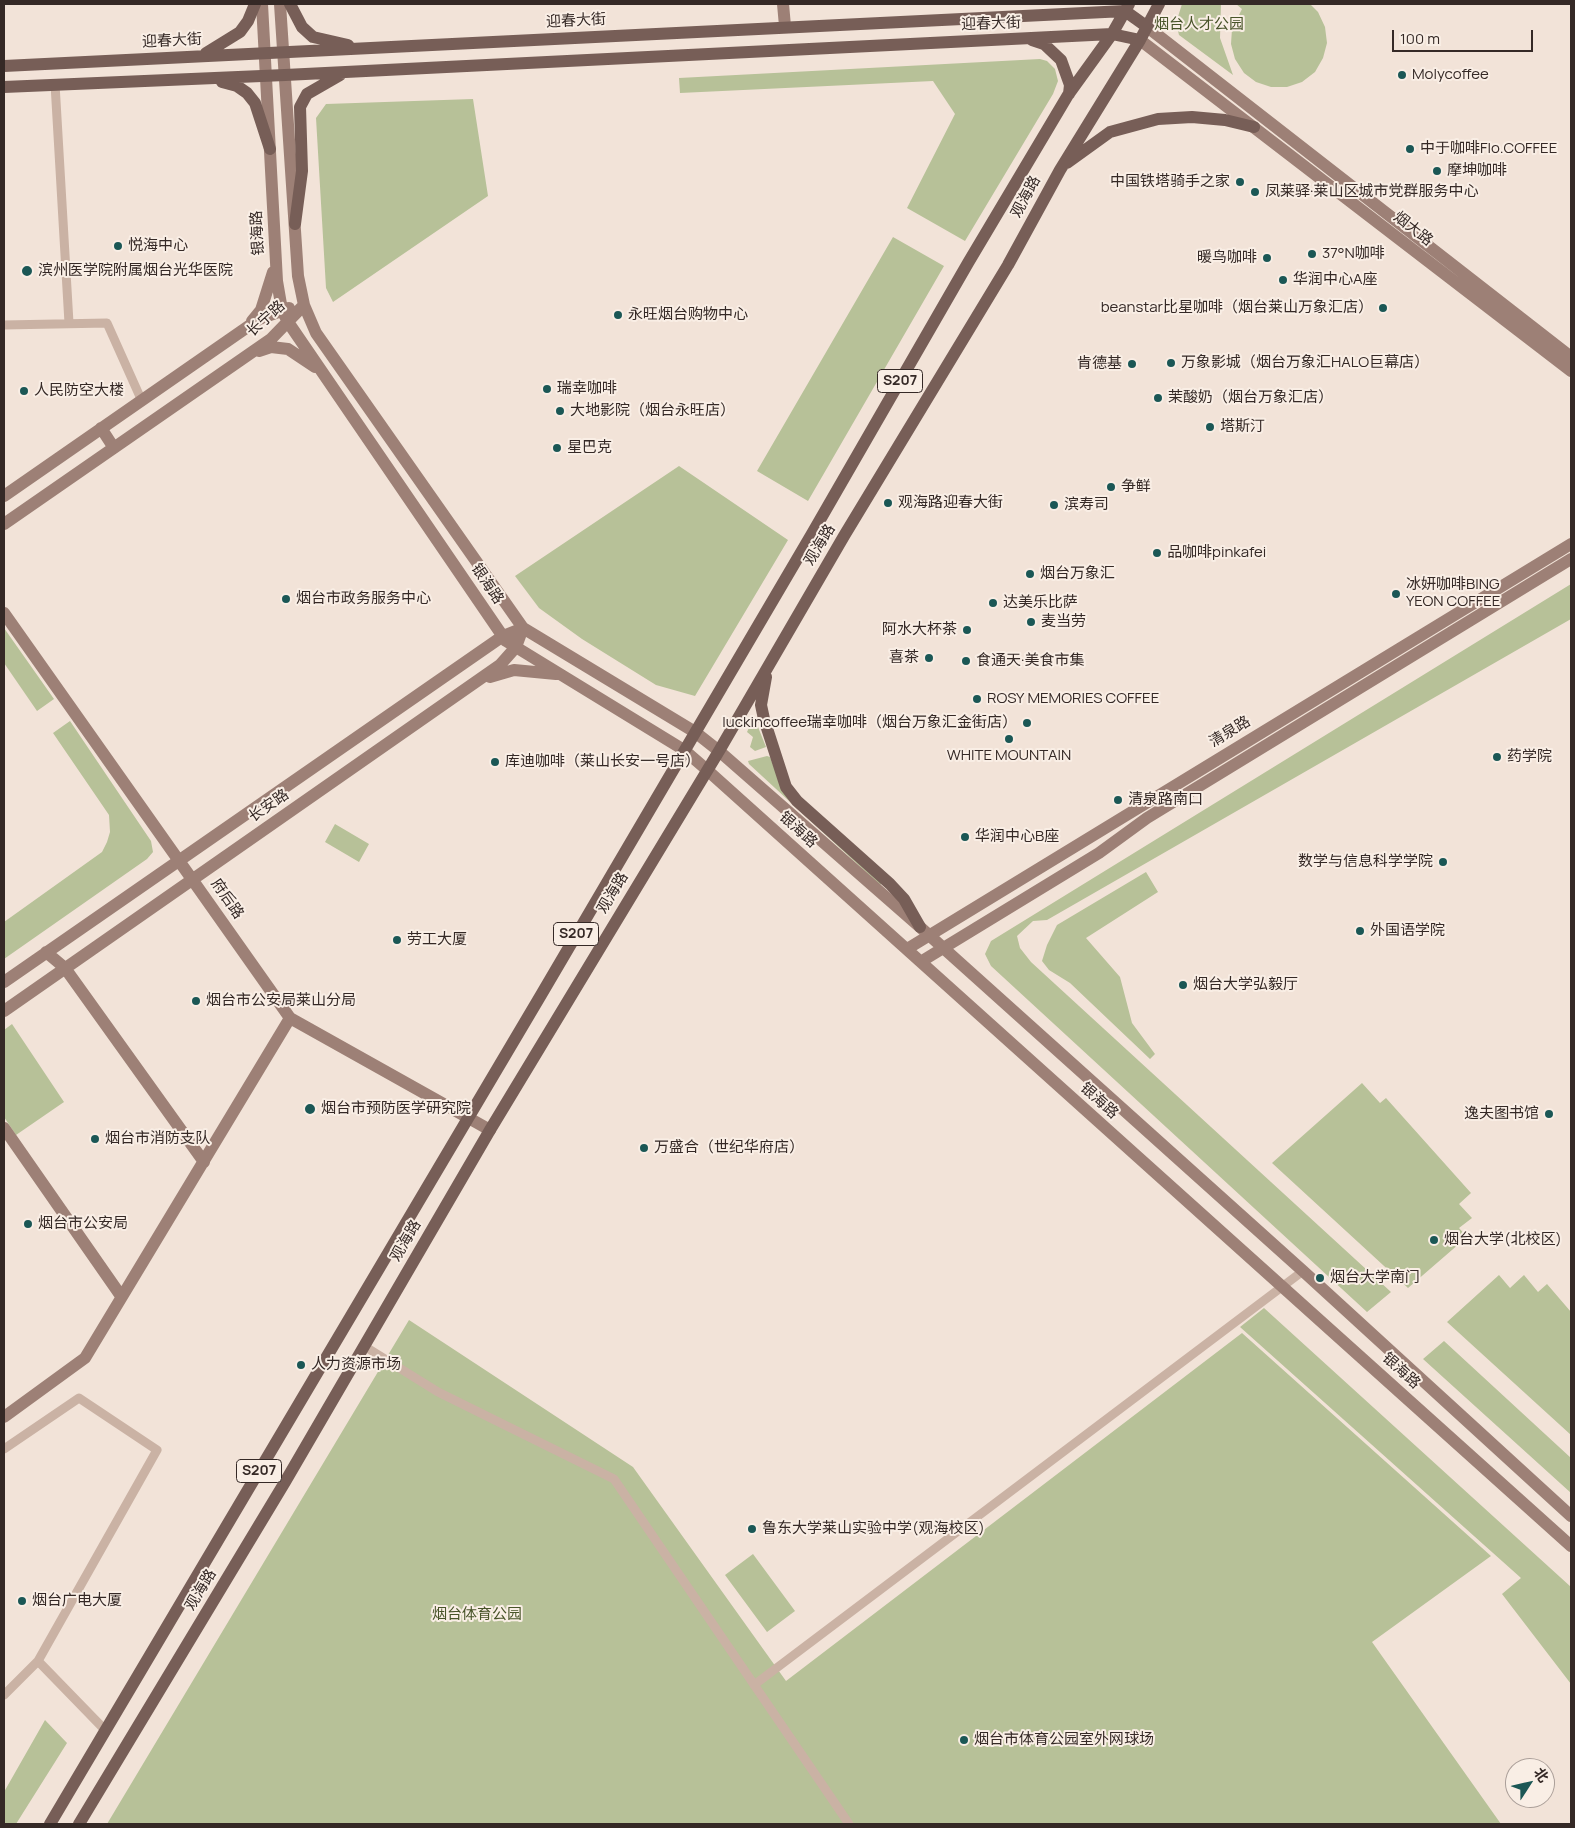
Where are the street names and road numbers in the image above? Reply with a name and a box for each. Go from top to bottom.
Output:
street label: 迎春大街 [546,10,606,32]
street label: 迎春大街 [961,14,1021,34]
street label: 迎春大街 [142,30,202,52]
street label: 观海路 [1007,173,1045,221]
street label: 烟大路 [1390,208,1436,250]
street label: 银海路 [248,210,268,256]
street label: 长宁路 [243,297,289,341]
road number: S207 [878,370,922,392]
street label: 观海路 [801,521,839,569]
street label: 银海路 [467,560,507,608]
street label: 清泉路 [1206,713,1254,751]
street label: 长安路 [245,786,293,826]
street label: 银海路 [775,808,821,852]
street label: 观海路 [594,869,632,917]
street label: 府后路 [207,875,247,923]
road number: S207 [554,922,598,946]
street label: 银海路 [1076,1079,1122,1123]
street label: 观海路 [387,1217,425,1265]
street label: 银海路 [1378,1349,1424,1393]
road number: S207 [236,1460,282,1482]
street label: 观海路 [182,1566,220,1614]

